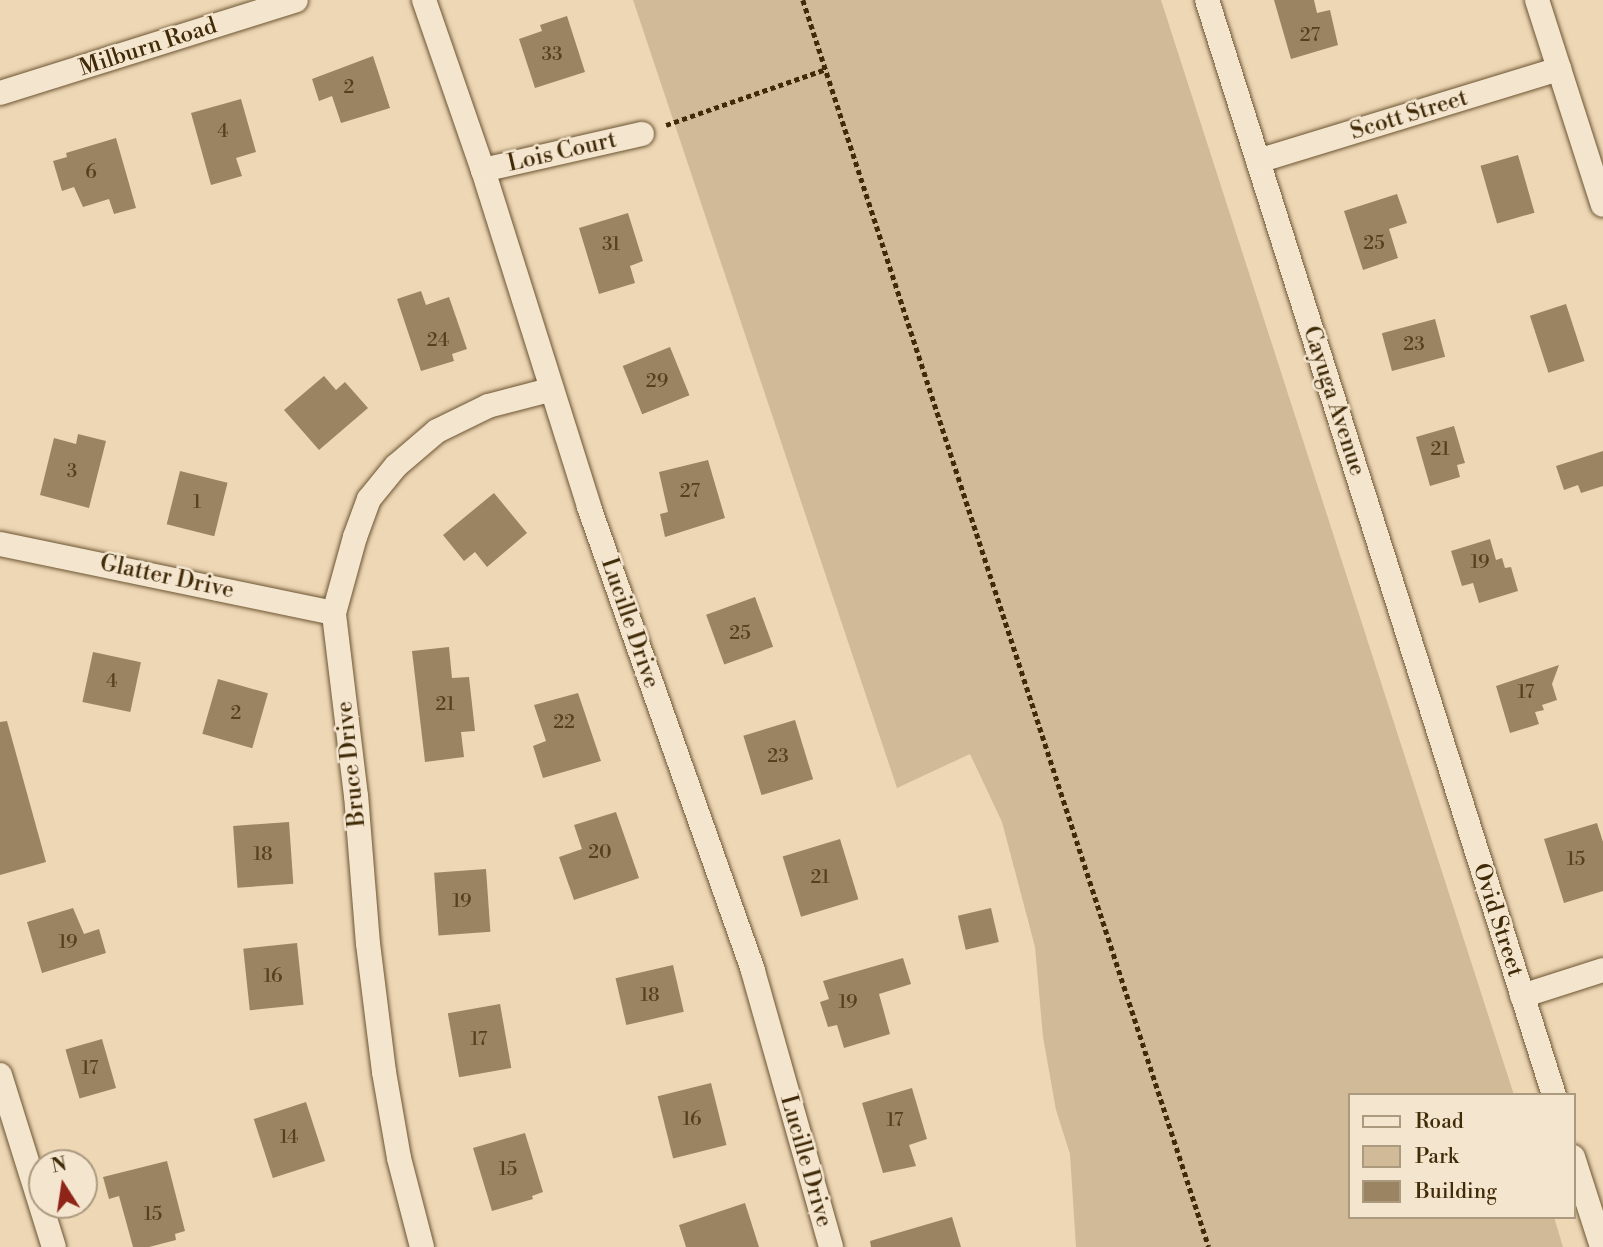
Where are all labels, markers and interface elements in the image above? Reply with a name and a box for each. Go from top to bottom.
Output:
street label: Milburn Road [76,12,220,82]
house number: 27 [1300,25,1320,47]
house number: 33 [542,44,562,66]
house number: 2 [344,77,354,99]
street label: Scott Street [1347,84,1471,146]
house number: 4 [217,121,229,143]
street label: Lois Court [505,126,619,178]
house number: 6 [85,162,97,184]
house number: 25 [1363,233,1385,255]
house number: 31 [602,234,620,256]
street label: Cayuga Avenue [1297,323,1371,479]
house number: 24 [427,330,449,352]
house number: 23 [1403,334,1425,356]
house number: 29 [646,371,668,393]
house number: 21 [1430,439,1450,461]
house number: 3 [67,461,77,483]
house number: 27 [680,481,700,503]
house number: 1 [193,492,201,514]
street label: Glatter Drive [97,549,237,605]
house number: 19 [1470,552,1490,574]
street label: Lucille Drive [595,554,665,692]
house number: 25 [729,623,751,645]
house number: 4 [106,671,118,693]
house number: 17 [1518,682,1534,704]
house number: 21 [435,694,455,716]
street label: Bruce Drive [331,700,371,828]
house number: 2 [231,703,241,725]
house number: 22 [553,712,575,734]
house number: 23 [767,746,789,768]
house number: 20 [588,842,612,864]
house number: 18 [253,844,273,866]
house number: 15 [1567,849,1585,871]
street label: Ovid Street [1467,860,1529,980]
house number: 21 [810,867,830,889]
house number: 19 [452,891,472,913]
house number: 19 [58,932,78,954]
house number: 16 [263,966,283,988]
house number: 18 [640,985,660,1007]
house number: 19 [838,992,858,1014]
house number: 17 [471,1029,487,1051]
house number: 17 [82,1058,98,1080]
street label: Lucille Drive [774,1092,838,1230]
legend [1348,1093,1575,1219]
house number: 16 [682,1109,702,1131]
text: Road [1415,1109,1464,1135]
house number: 17 [887,1110,903,1132]
house number: 14 [280,1127,298,1149]
text: Park [1415,1144,1459,1170]
north arrow [28,1149,98,1219]
text: N [49,1152,69,1179]
house number: 15 [499,1159,517,1181]
text: Building [1415,1179,1497,1205]
house number: 15 [144,1204,162,1226]

